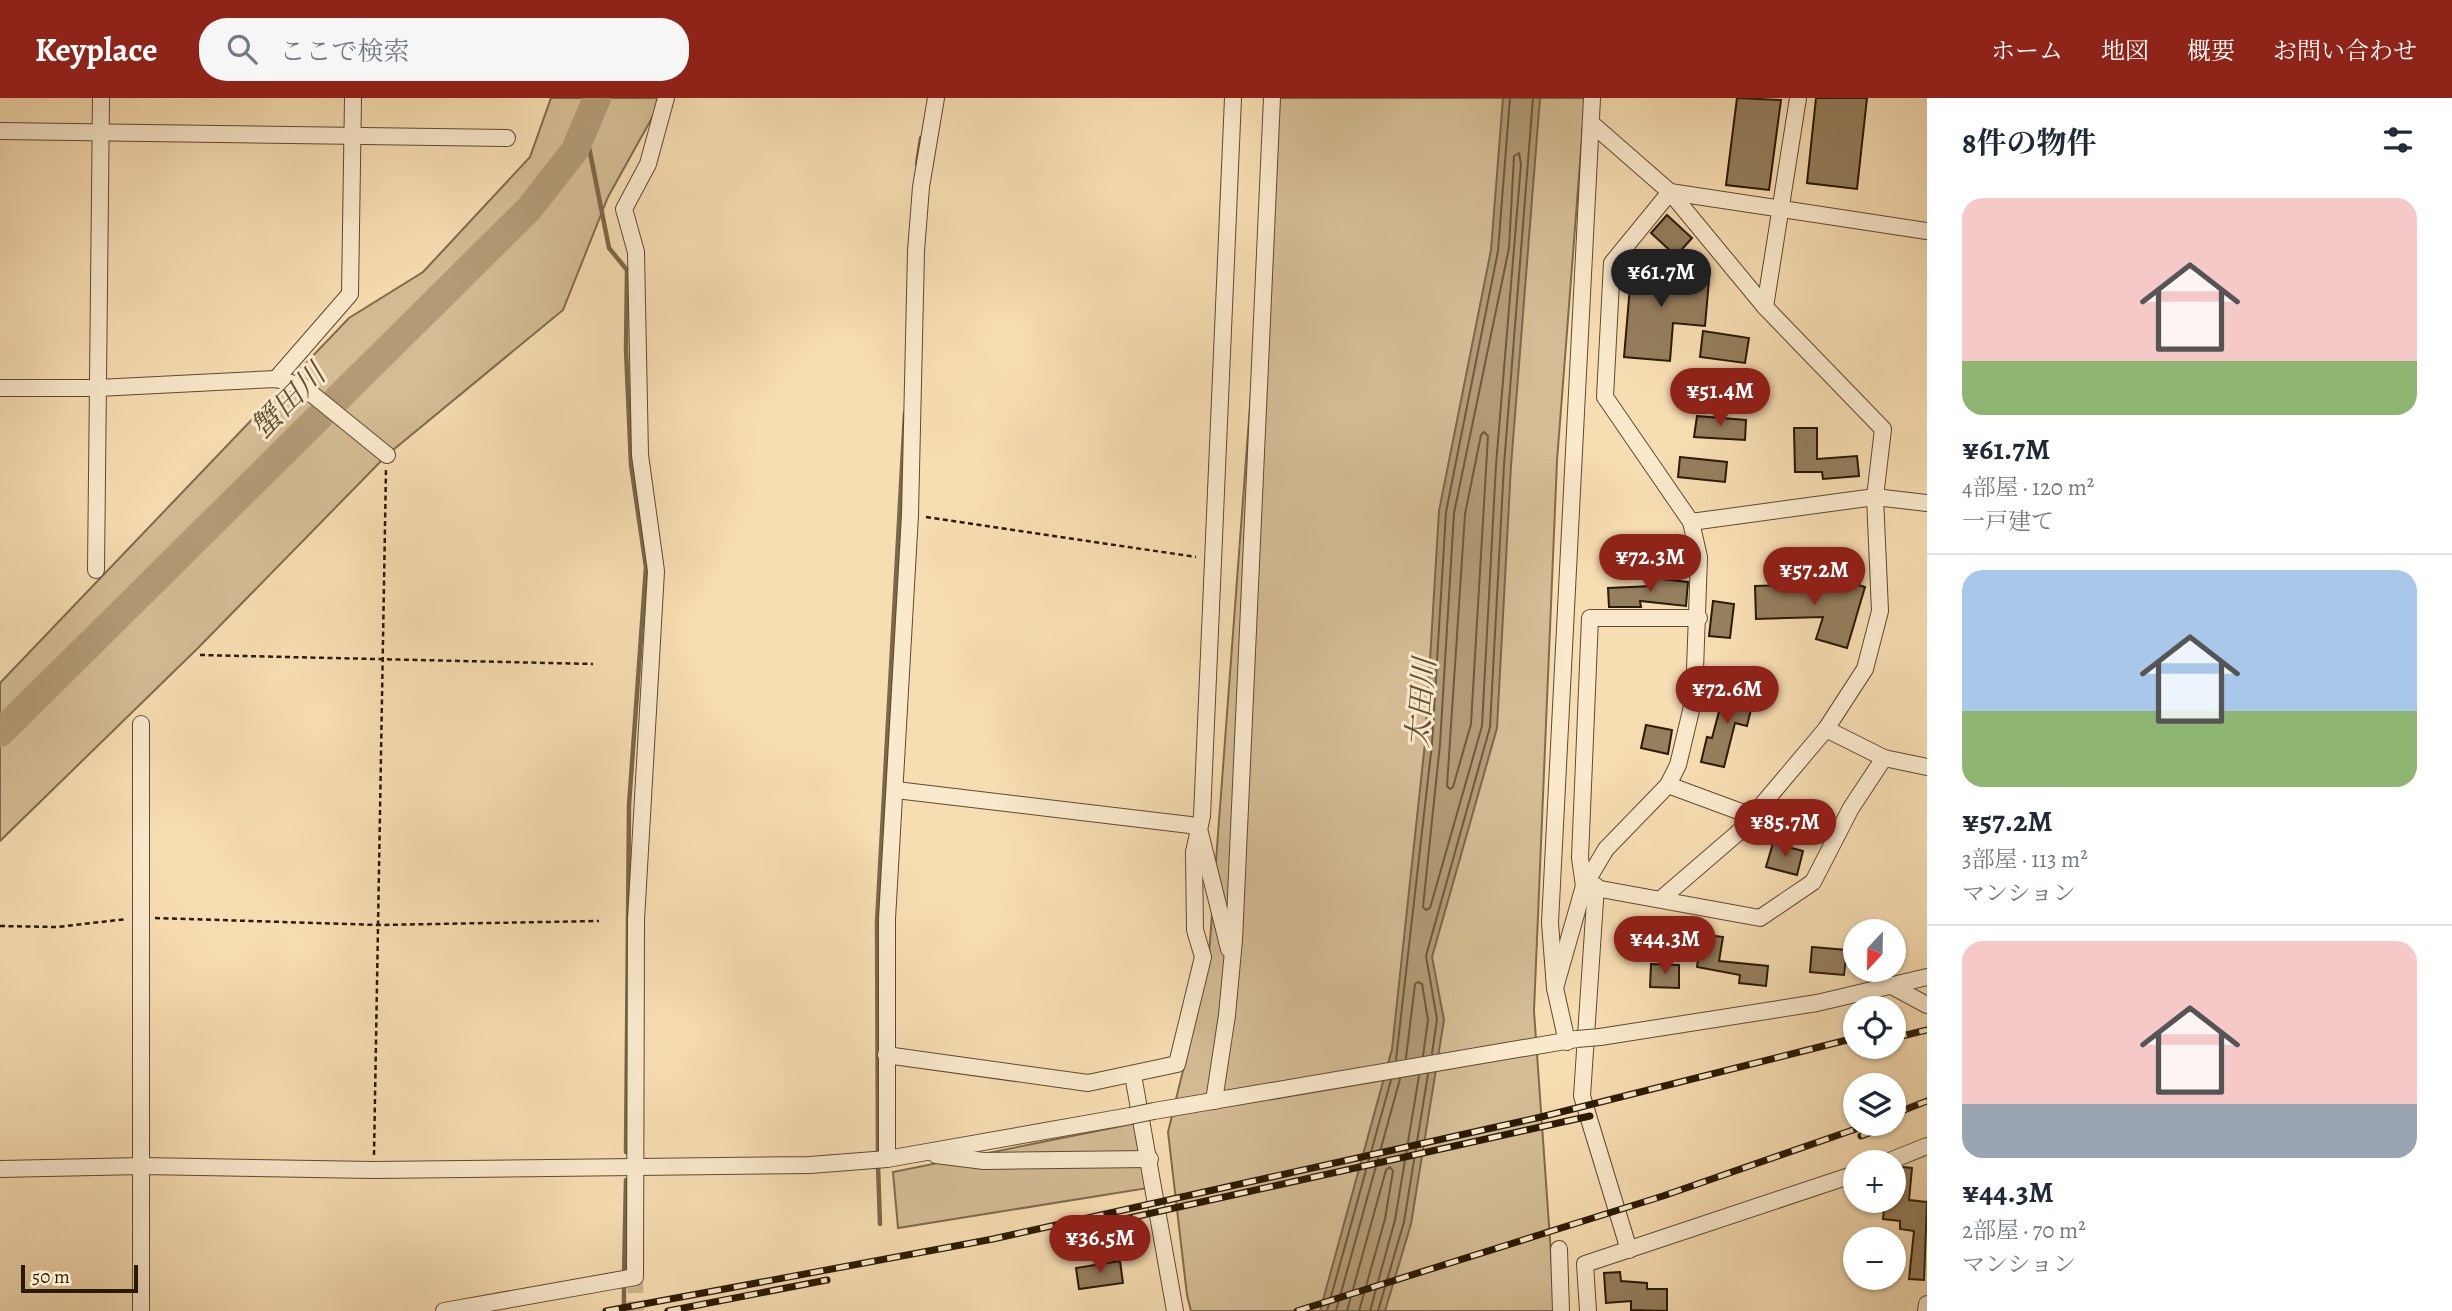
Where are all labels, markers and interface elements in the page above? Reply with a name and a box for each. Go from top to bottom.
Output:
search box [199,18,689,81]
text: Keyplace [35,27,157,72]
icon: search [223,30,261,68]
text: ここで検索 [279,34,409,69]
text: ホーム [1991,35,2063,67]
text: 地図 [2101,35,2149,67]
text: 概要 [2187,35,2235,67]
text: お問い合わせ [2273,35,2417,67]
icon: filters [2379,121,2417,159]
text: 8件の物件 [1962,123,2096,163]
icon: home [2127,244,2253,370]
pin: ¥61.7M [1604,250,1718,309]
text: ¥61.7M [1627,256,1695,287]
water label: 蟹田川 [242,353,336,447]
pin: ¥51.4M [1663,368,1777,428]
text: ¥51.4M [1686,375,1754,406]
text: ¥61.7M [1962,429,2050,469]
text: 4部屋 · 120 m² [1962,472,2094,503]
text: 一戸建て [1962,506,2054,537]
pin: ¥72.3M [1593,534,1707,594]
text: ¥72.3M [1615,541,1685,572]
pin: ¥57.2M [1757,547,1871,607]
text: ¥57.2M [1779,554,1849,585]
icon: home [2127,616,2253,742]
water label: 太田川 [1397,653,1445,750]
pin: ¥72.6M [1670,666,1784,726]
text: ¥72.6M [1692,673,1762,704]
pin: ¥85.7M [1728,800,1842,859]
text: ¥57.2M [1962,801,2053,841]
text: ¥85.7M [1750,806,1820,837]
text: 3部屋 · 113 m² [1962,844,2088,875]
text: マンション [1962,878,2076,909]
pin: ¥44.3M [1608,916,1722,976]
north arrow [1843,919,1906,982]
map controls [1843,919,1906,1290]
text: ¥44.3M [1630,923,1700,954]
icon: home [2127,987,2253,1113]
button: locate [1843,996,1906,1059]
button: layers [1843,1073,1906,1136]
button: + [1843,1150,1906,1213]
text: ¥44.3M [1962,1172,2054,1212]
text: 2部屋 · 70 m² [1962,1215,2086,1246]
pin: ¥36.5M [1043,1216,1157,1275]
text: ¥36.5M [1065,1222,1135,1253]
button: − [1843,1227,1906,1290]
text: マンション [1962,1249,2076,1280]
scale bar [21,1262,138,1294]
text: 50 m [32,1264,70,1290]

